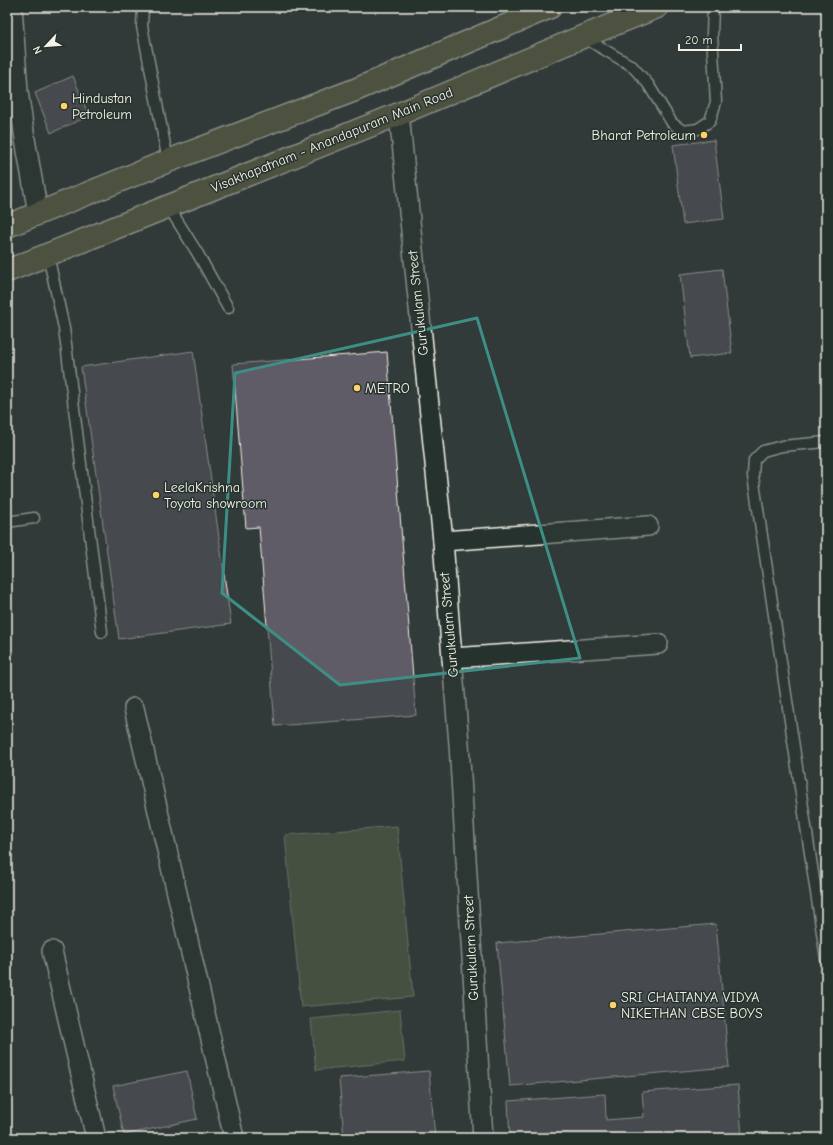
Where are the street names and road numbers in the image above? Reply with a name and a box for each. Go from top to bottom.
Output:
street label: Visakhapatnam - Anandapuram Main Road [209,84,455,196]
street label: Gurukulam Street [404,249,432,356]
street label: Gurukulam Street [436,571,462,678]
street label: Gurukulam Street [460,894,482,1001]

